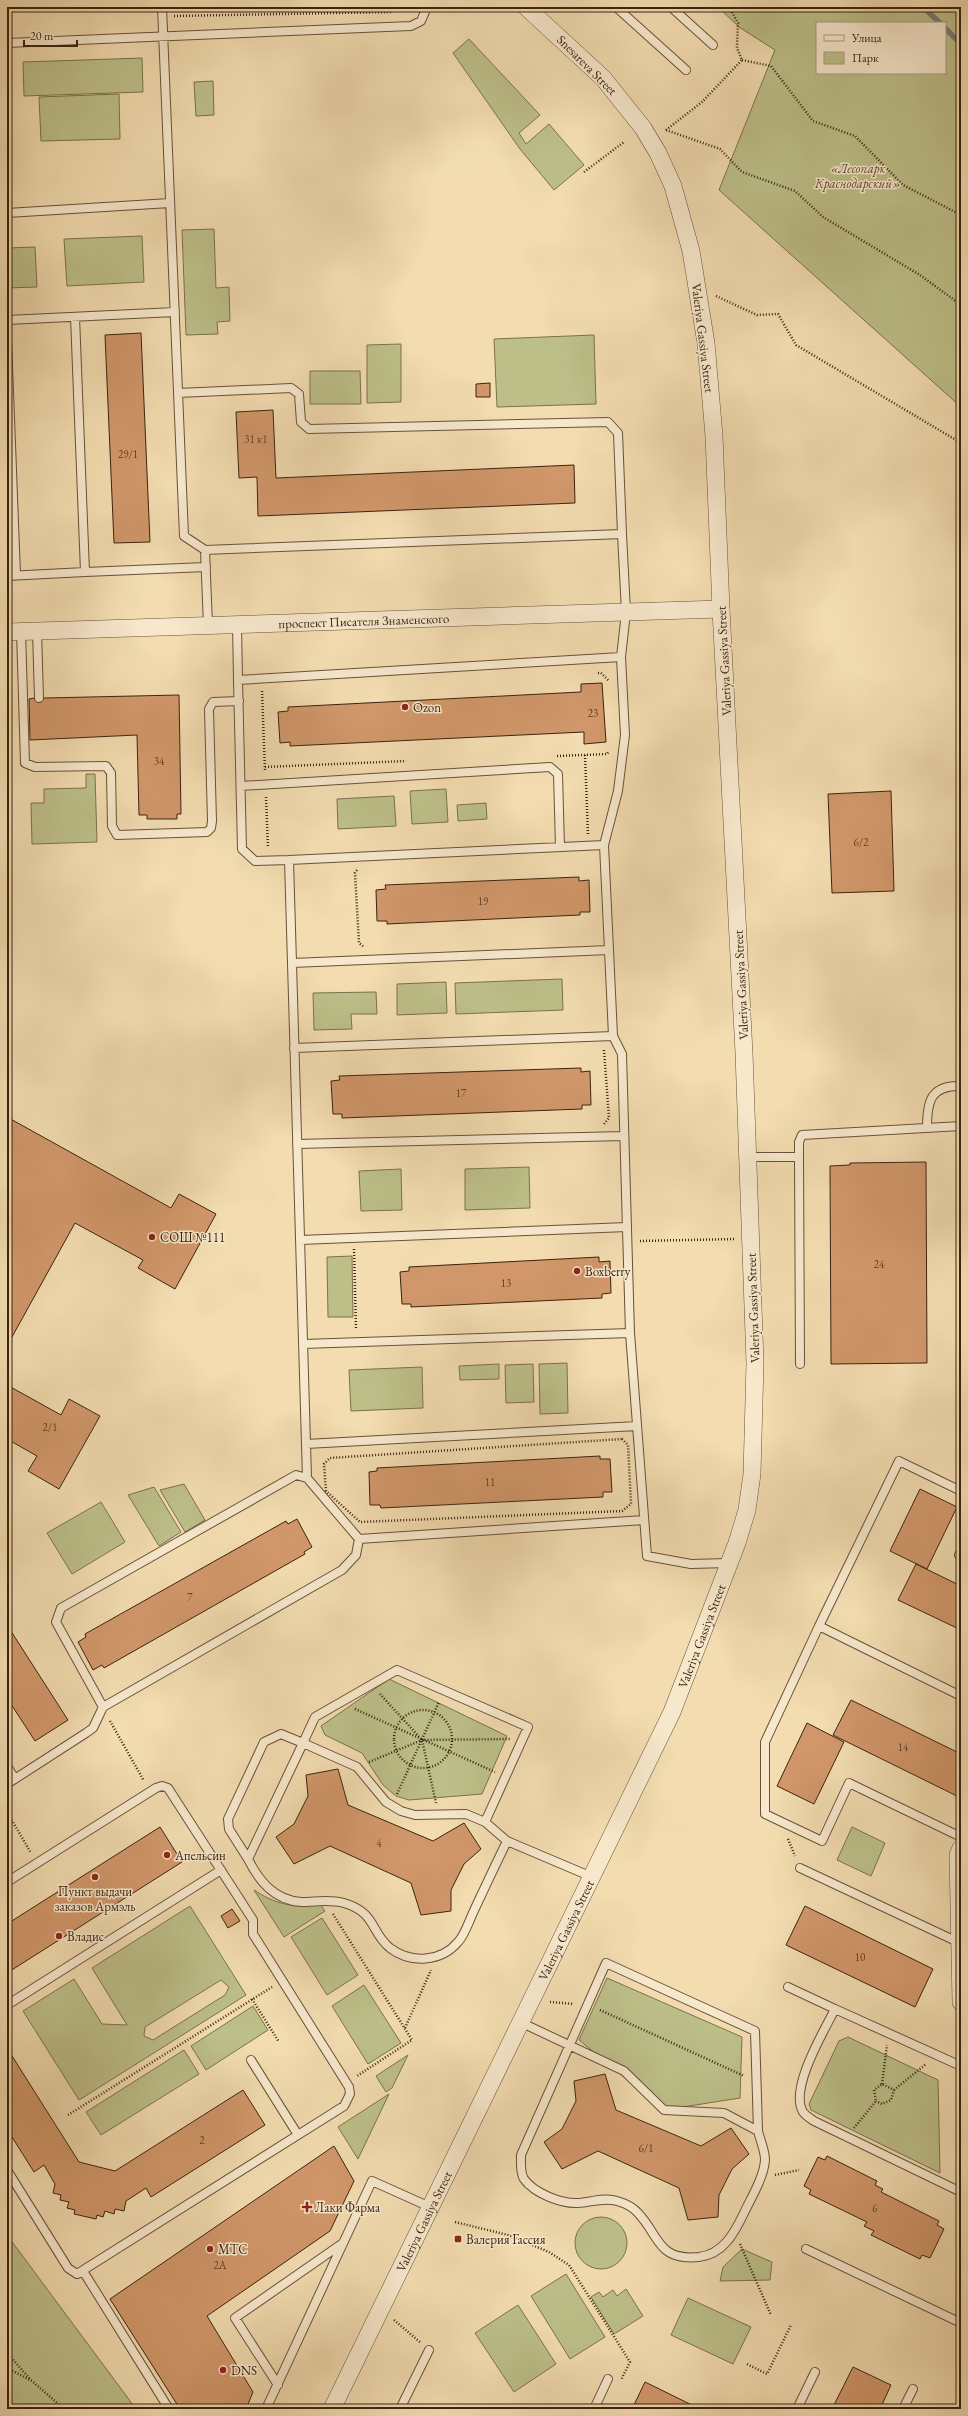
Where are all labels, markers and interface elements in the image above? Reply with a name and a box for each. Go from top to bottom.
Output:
scale bar [24,22,77,48]
legend [816,22,946,74]
text: 20 m [30,28,54,44]
text: Улица [851,30,882,46]
street label: Snesareva Street [553,31,621,99]
text: Парк [852,50,879,66]
park label: «Лесопарк Краснодарский» [814,160,901,192]
street label: Valeriya Gassiya Street [688,283,718,393]
house number: 31 к1 [244,432,268,446]
house number: 29/1 [118,447,138,461]
street label: Valeriya Gassiya Street [713,606,735,716]
street label: проспект Писателя Знаменского [278,609,449,632]
place label: Ozon [413,699,441,716]
marker: Ozon [400,702,410,712]
house number: 23 [588,706,598,720]
house number: 34 [154,754,165,768]
house number: 6/2 [854,835,869,849]
house number: 19 [478,894,489,908]
street label: Valeriya Gassiya Street [730,930,752,1040]
house number: 17 [456,1086,467,1100]
place label: СОШ №111 [160,1229,225,1246]
marker: СОШ №111 [147,1232,157,1242]
street label: Valeriya Gassiya Street [743,1253,763,1363]
house number: 24 [874,1257,885,1271]
place label: Boxberry [585,1263,631,1280]
marker: Boxberry [572,1266,582,1276]
house number: 13 [501,1276,511,1290]
house number: 2/1 [43,1420,57,1434]
house number: 11 [485,1475,495,1489]
street label: Valeriya Gassiya Street [674,1582,729,1690]
house number: 7 [187,1590,193,1604]
house number: 14 [898,1740,909,1754]
house number: 4 [376,1836,382,1850]
place label: Апельсин [174,1847,226,1864]
marker: Апельсин [162,1850,172,1860]
marker: Пункт выдачи заказов Армэль [90,1872,100,1882]
street label: Valeriya Gassiya Street [534,1877,597,1983]
place label: Пункт выдачи заказов Армэль [55,1883,135,1915]
place label: Владис [67,1928,104,1945]
marker: Владис [54,1931,64,1941]
house number: 10 [855,1950,865,1964]
house number: 2 [199,2133,205,2147]
house number: 6/1 [639,2141,653,2155]
street label: Valeriya Gassiya Street [392,2168,455,2274]
place label: Лаки Фарма [315,2199,381,2216]
house number: 6 [872,2201,878,2215]
marker: Лаки Фарма [302,2202,312,2212]
place label: Валерия Гассия [466,2231,546,2248]
marker: Валерия Гассия [453,2234,463,2244]
place label: МТС [218,2241,247,2258]
marker: МТС [205,2244,215,2254]
house number: 2А [214,2258,227,2272]
place label: DNS [231,2362,257,2379]
marker: DNS [218,2365,228,2375]

